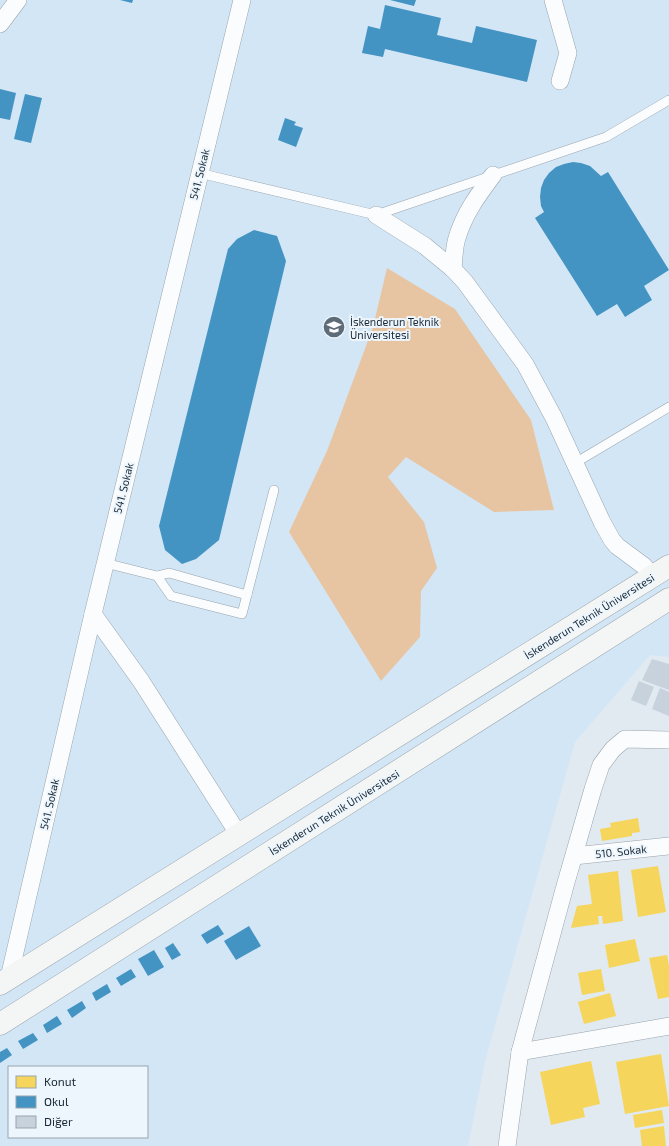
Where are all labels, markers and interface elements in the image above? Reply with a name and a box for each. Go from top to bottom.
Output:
street label: 541. Sokak [186,147,212,201]
school or university icon: İskenderun Teknik Üniversitesi [321,314,347,340]
place label: İskenderun Teknik Üniversitesi [350,315,439,341]
street label: 541. Sokak [110,461,136,515]
street label: İskenderun Teknik Üniversitesi [521,570,656,661]
street label: İskenderun Teknik Üniversitesi [266,766,401,857]
street label: 541. Sokak [37,777,61,831]
street label: 510. Sokak [595,842,648,860]
legend [8,1066,148,1138]
text: Konut [44,1074,77,1088]
text: Okul [44,1094,69,1108]
text: Diğer [44,1114,73,1128]

